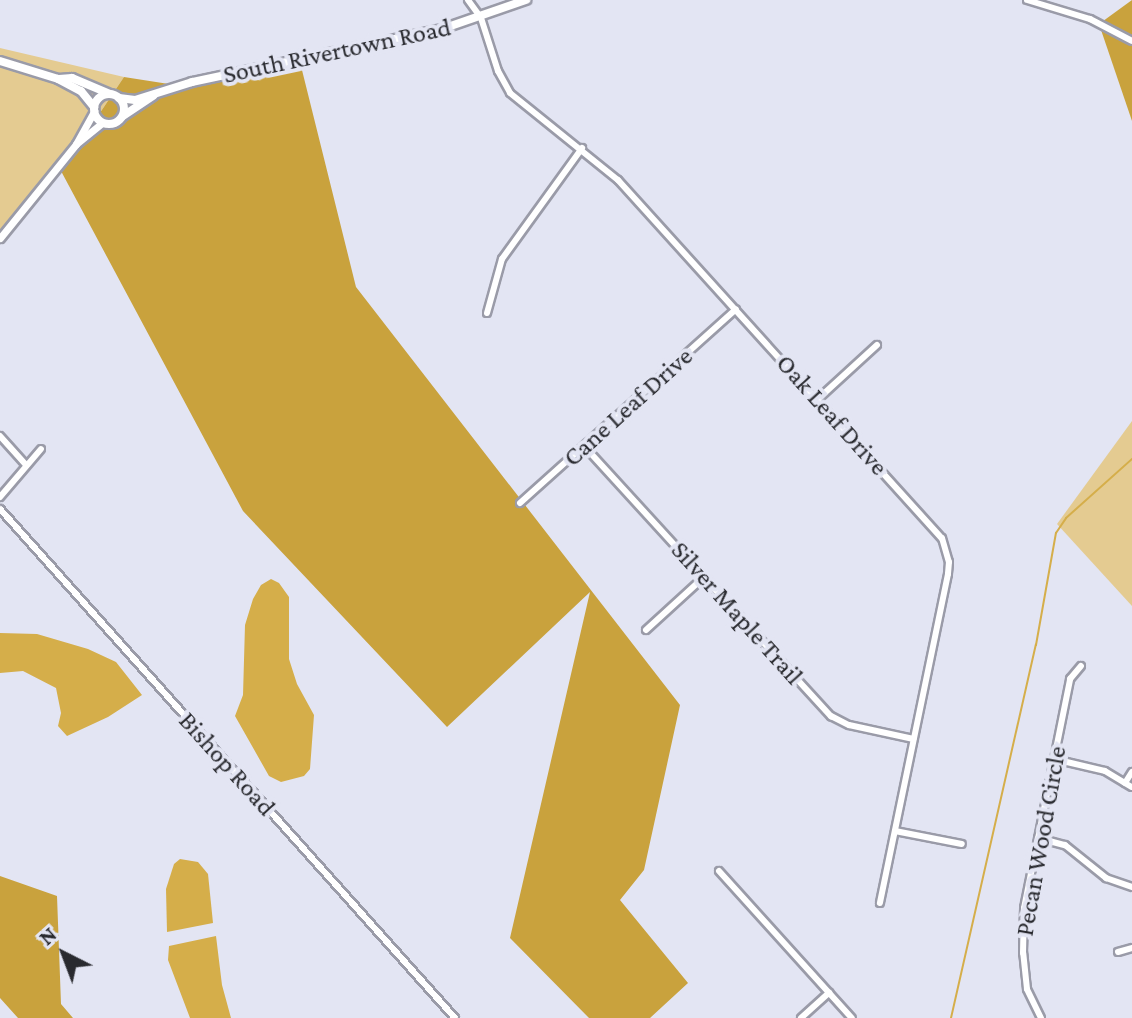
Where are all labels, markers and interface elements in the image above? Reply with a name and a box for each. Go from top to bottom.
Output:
street label: South Rivertown Road [220,12,454,90]
street label: Cane Leaf Drive [557,341,699,473]
street label: Oak Leaf Drive [769,348,895,482]
street label: Silver Maple Trail [665,535,809,691]
street label: Bishop Road [172,706,282,822]
street label: Pecan Wood Circle [1009,743,1073,939]
north arrow [24,914,104,994]
text: N [34,921,62,950]

